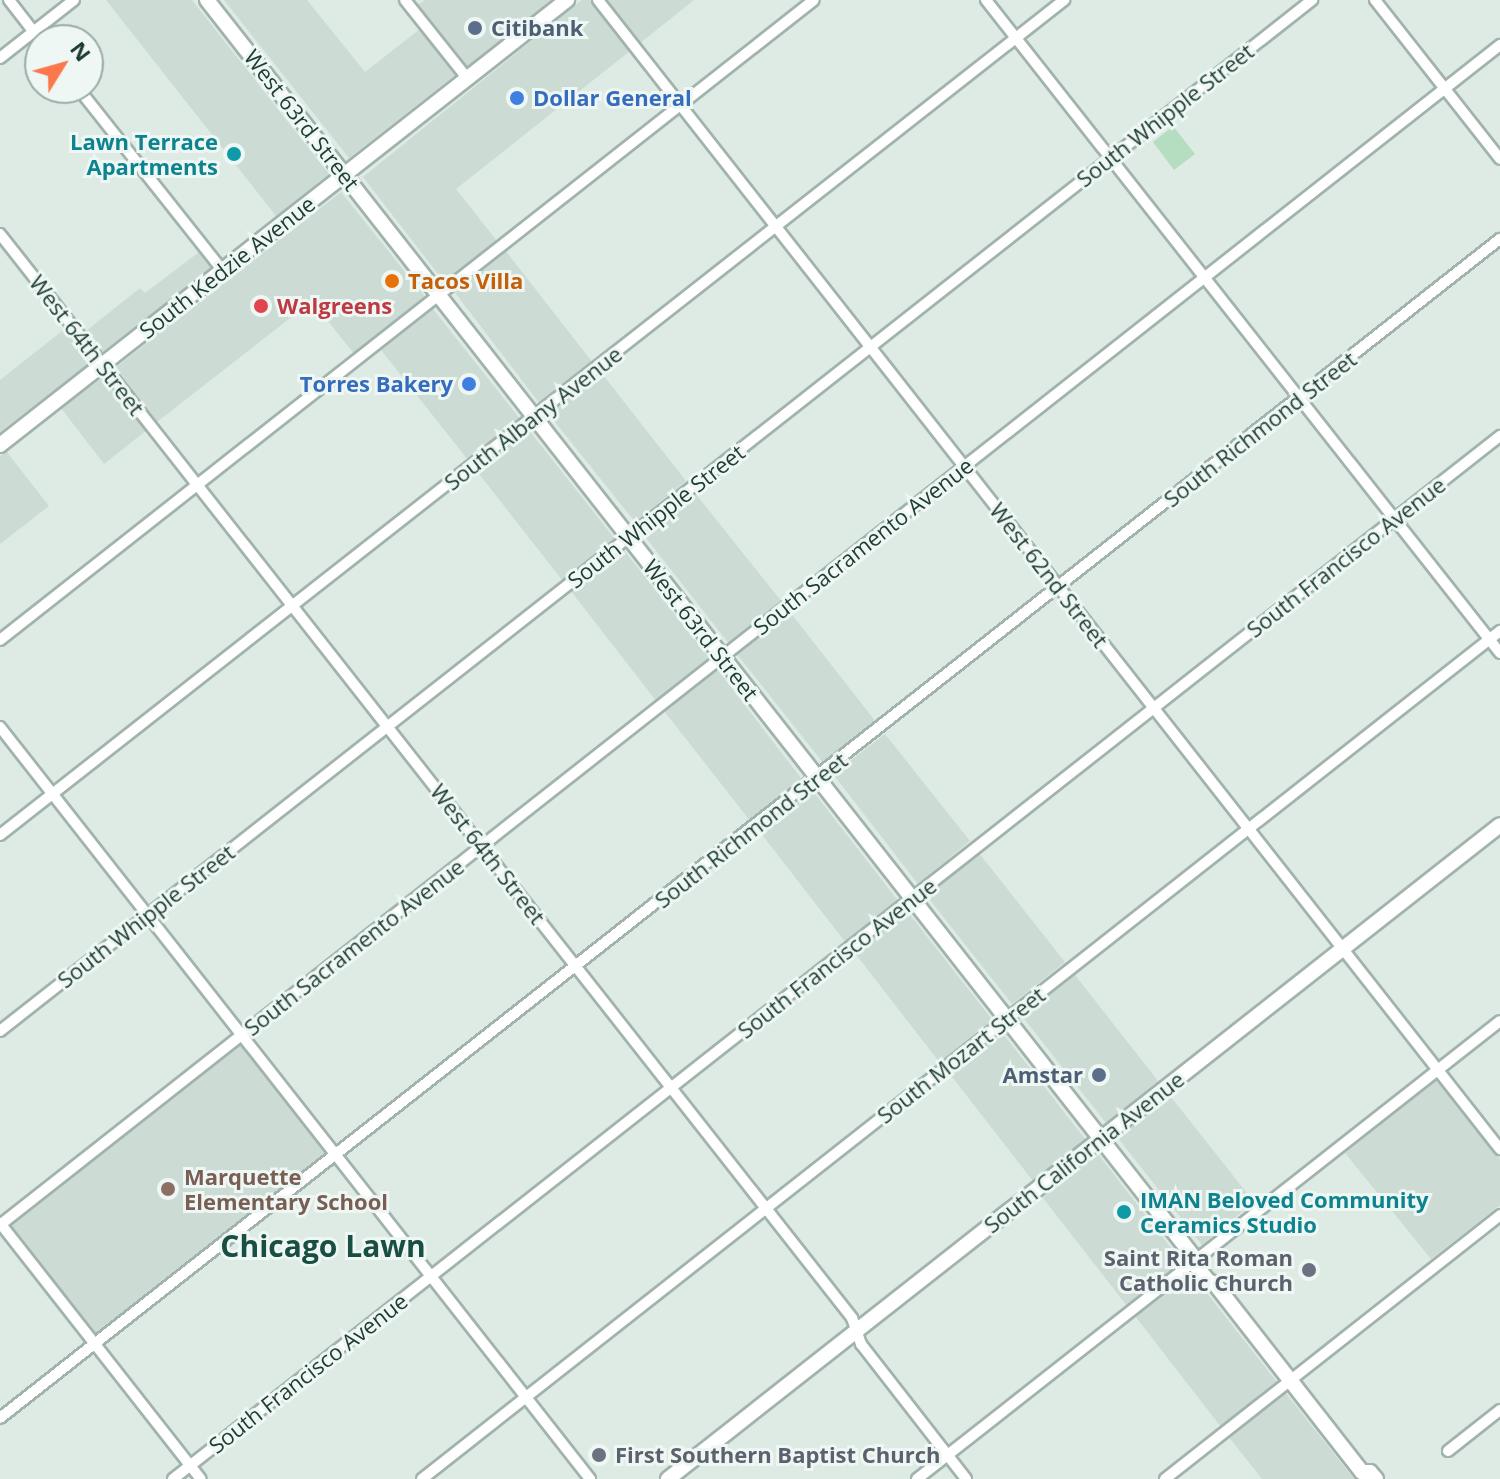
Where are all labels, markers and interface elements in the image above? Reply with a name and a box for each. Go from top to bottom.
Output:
place label: Citibank [491,15,583,41]
marker: Citibank [466,19,484,37]
north arrow [24,24,104,104]
text: N [64,35,99,67]
street label: South Whipple Street [1071,38,1259,192]
street label: West 63rd Street [239,44,365,196]
place label: Dollar General [533,85,692,111]
marker: Dollar General [508,89,526,107]
place label: Lawn Terrace Apartments [70,128,218,180]
marker: Lawn Terrace Apartments [225,145,243,163]
street label: South Kedzie Avenue [134,190,320,344]
place label: Tacos Villa [408,268,523,294]
street label: West 64th Street [24,270,150,420]
marker: Tacos Villa [383,272,401,290]
place label: Walgreens [277,293,392,319]
marker: Walgreens [252,297,270,315]
street label: South Albany Avenue [439,341,627,495]
street label: South Richmond Street [1159,346,1361,512]
place label: Torres Bakery [300,371,453,397]
marker: Torres Bakery [460,375,478,393]
street label: South Whipple Street [562,439,750,593]
street label: South Sacramento Avenue [748,452,978,640]
street label: South Francisco Avenue [1242,471,1450,643]
street label: West 62nd Street [984,498,1114,652]
street label: West 63rd Street [638,554,764,706]
street label: South Richmond Street [650,747,852,913]
street label: West 64th Street [425,779,551,929]
street label: South Whipple Street [52,839,240,993]
street label: South Sacramento Avenue [239,853,469,1041]
street label: South Francisco Avenue [733,872,941,1044]
street label: South Mozart Street [872,981,1050,1129]
place label: Amstar [1002,1062,1083,1088]
street label: South California Avenue [979,1066,1189,1238]
marker: Amstar [1090,1066,1108,1084]
place label: Marquette Elementary School [184,1163,388,1214]
marker: Marquette Elementary School [159,1180,177,1198]
place label: IMAN Beloved Community Ceramics Studio [1140,1186,1429,1238]
marker: IMAN Beloved Community Ceramics Studio [1115,1203,1133,1221]
district label: Chicago Lawn [220,1228,426,1264]
place label: Saint Rita Roman Catholic Church [1104,1244,1293,1296]
marker: Saint Rita Roman Catholic Church [1300,1261,1318,1279]
street label: South Francisco Avenue [204,1287,412,1459]
place label: First Southern Baptist Church [615,1442,940,1468]
marker: First Southern Baptist Church [590,1446,608,1464]

